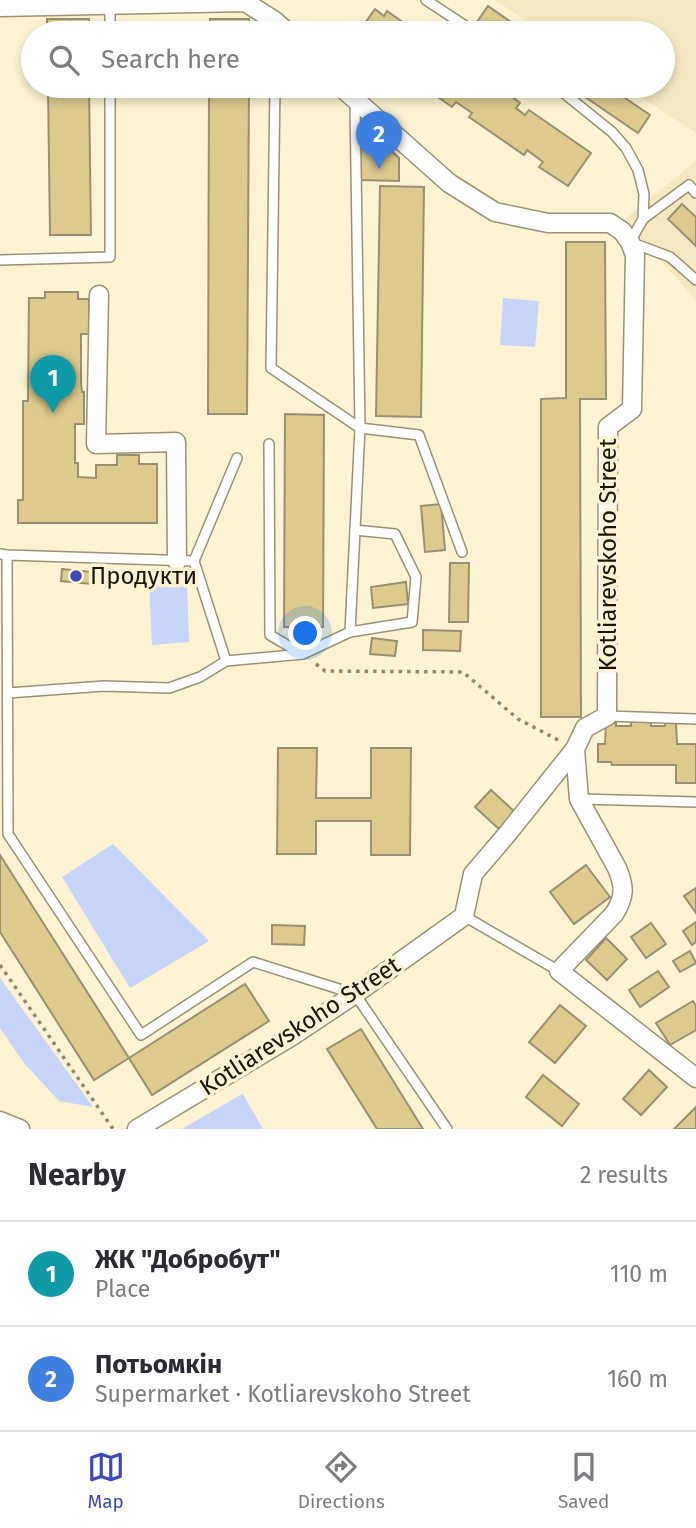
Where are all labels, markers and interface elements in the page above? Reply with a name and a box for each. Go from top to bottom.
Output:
search box [21,21,675,98]
icon: search [45,41,83,79]
text: Search here [101,44,240,75]
pin: 2 [356,111,402,169]
pin: 1 [30,355,76,413]
street label: Kotliarevskoho Street [594,438,622,672]
place label: Продукти [90,562,197,590]
marker: Продукти [68,568,84,584]
your location [288,616,322,650]
street label: Kotliarevskoho Street [195,951,406,1101]
text: Nearby [28,1157,126,1193]
text: 2 results [580,1161,668,1189]
text: ЖК "Добробут" [95,1244,281,1275]
text: 1 [46,1260,56,1288]
text: 110 m [610,1260,668,1288]
text: Place [95,1275,150,1303]
text: Потьомкін [95,1349,222,1380]
text: 2 [45,1365,57,1393]
text: 160 m [607,1365,668,1393]
text: Supermarket · Kotliarevskoho Street [95,1380,471,1408]
tab: Map [87,1448,125,1513]
tab: Directions [298,1448,385,1513]
tab: Saved [558,1448,609,1513]

